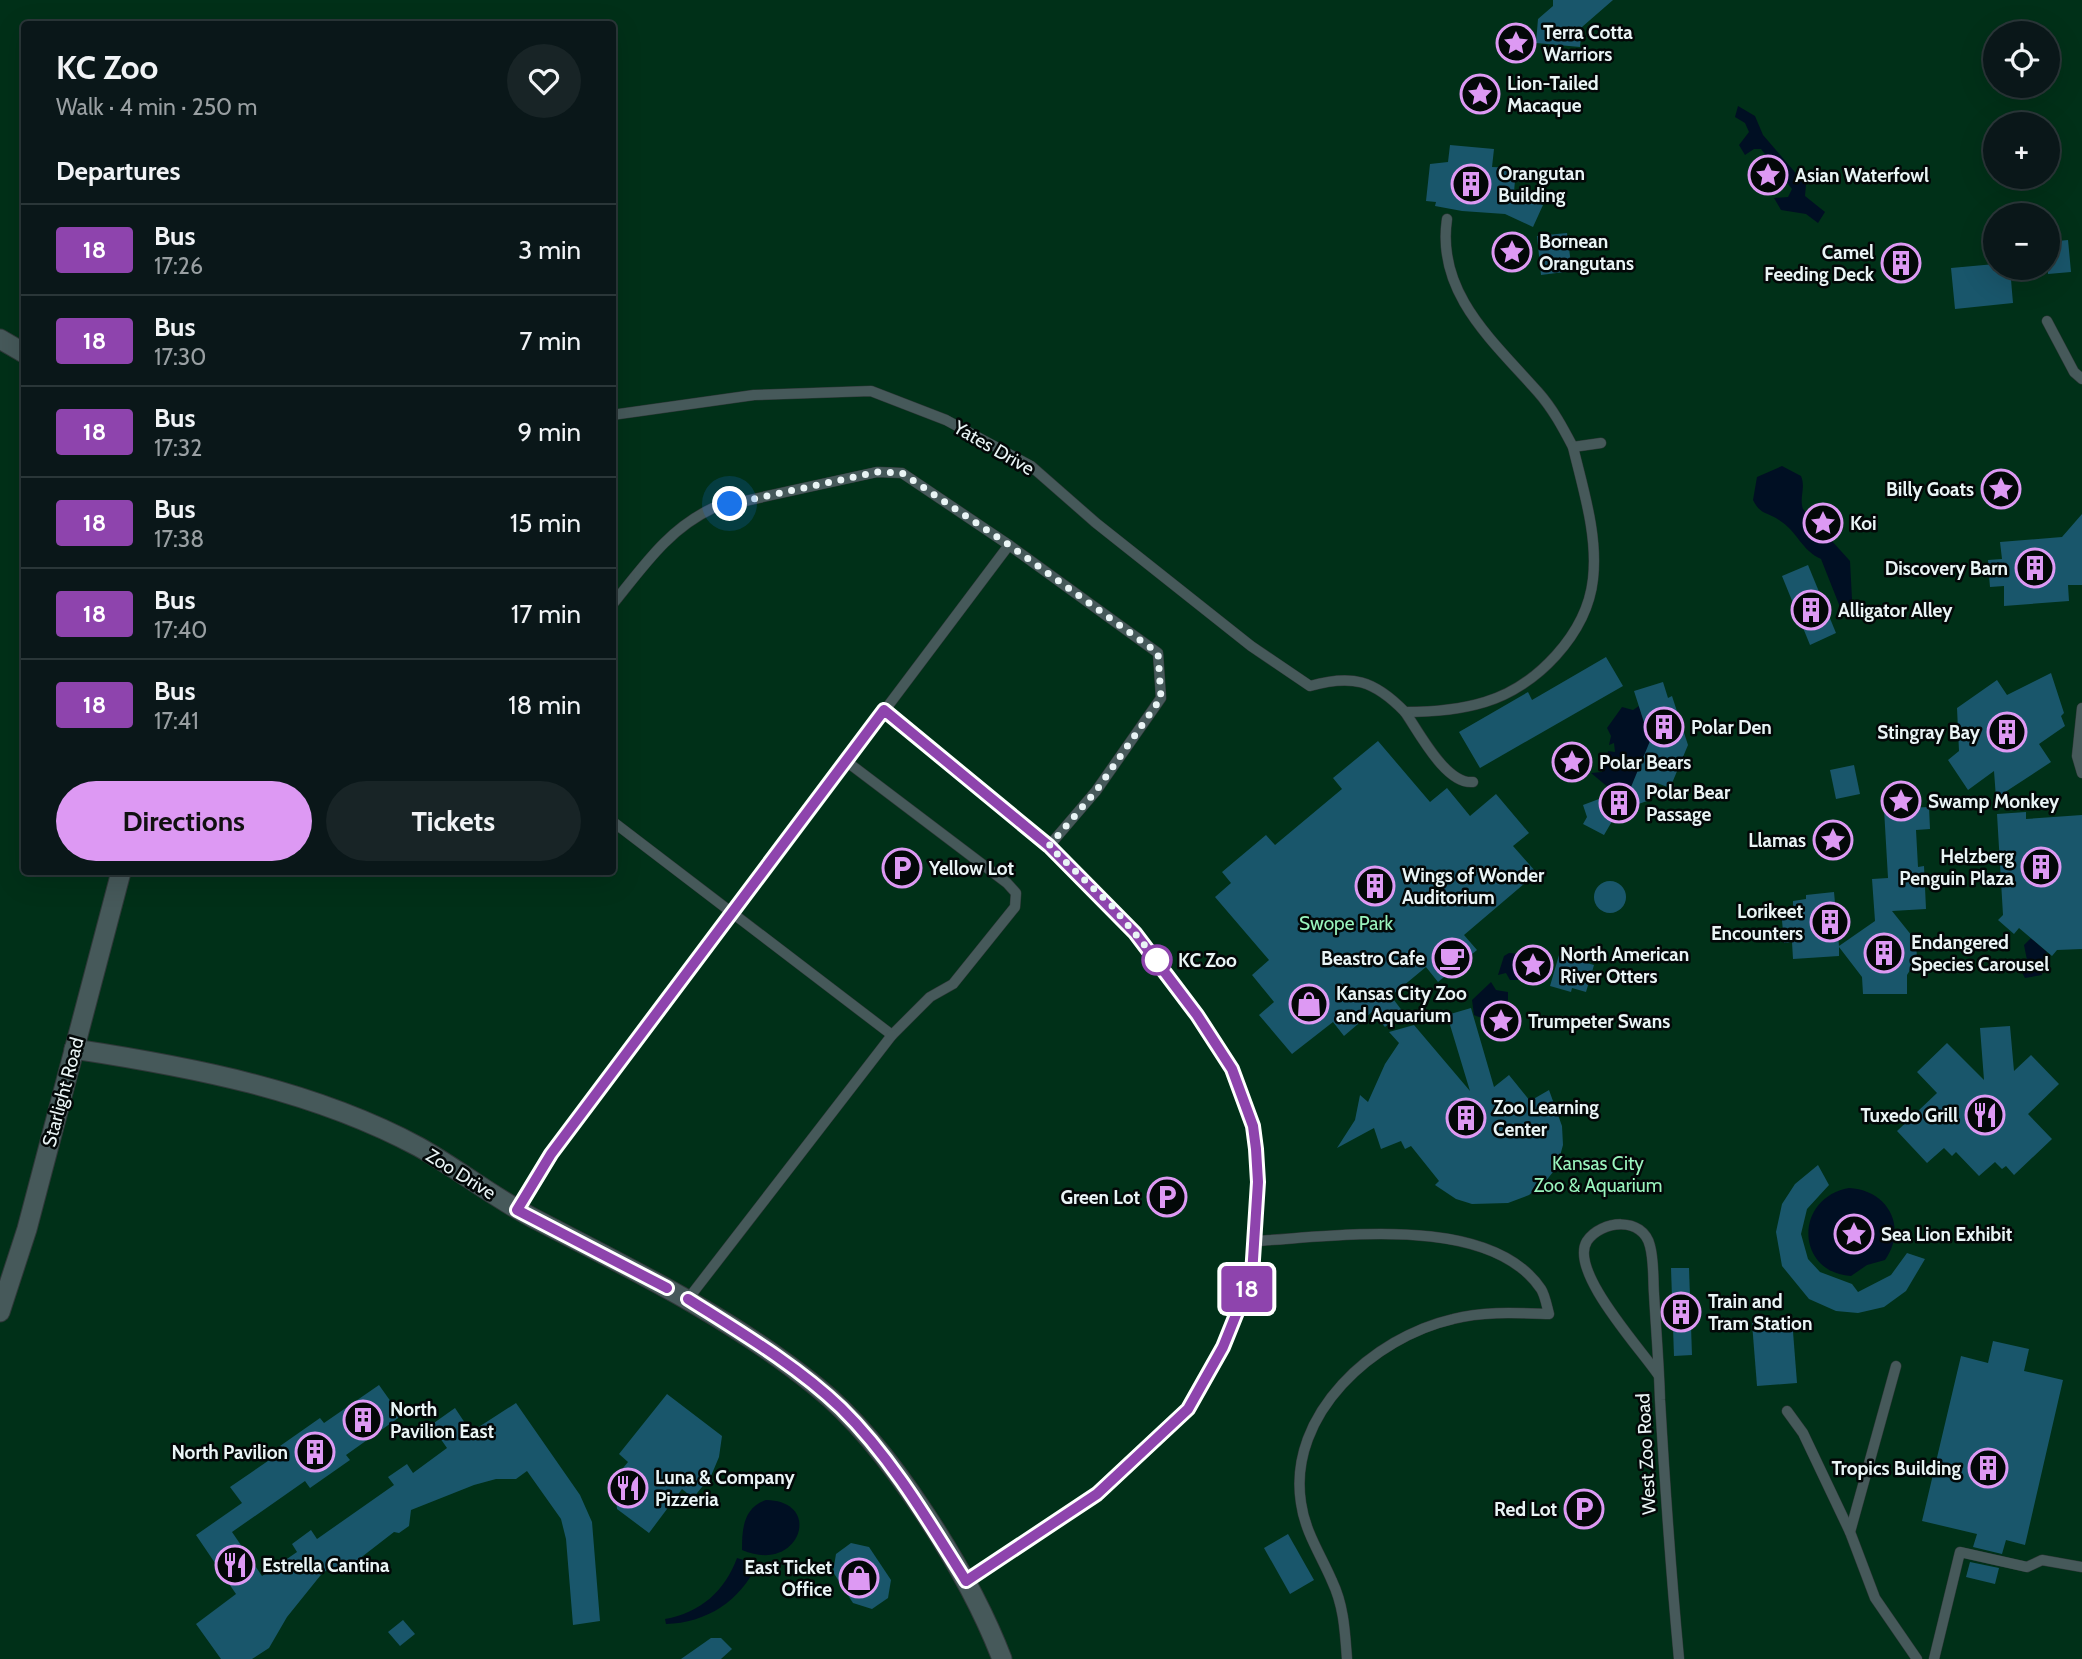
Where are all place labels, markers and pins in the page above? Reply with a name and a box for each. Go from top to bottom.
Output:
place label: Terra Cotta Warriors [1543,21,1633,66]
place icon: Terra Cotta Warriors [1495,22,1537,64]
place label: Lion-Tailed Macaque [1507,72,1599,117]
place icon: Lion-Tailed Macaque [1459,73,1501,115]
place icon: Asian Waterfowl [1747,154,1789,196]
place label: Orangutan Building [1498,162,1585,207]
building icon: Orangutan Building [1450,163,1492,205]
place label: Asian Waterfowl [1795,164,1929,187]
place label: Bornean Orangutans [1539,230,1634,275]
place icon: Bornean Orangutans [1491,231,1533,273]
place label: Camel Feeding Deck [1764,241,1875,286]
building icon: Camel Feeding Deck [1880,242,1922,284]
place icon: Billy Goats [1980,468,2022,510]
place label: Billy Goats [1886,478,1974,501]
place icon: Koi [1802,502,1844,544]
place label: Koi [1850,512,1877,535]
building icon: Discovery Barn [2014,547,2056,589]
place label: Discovery Barn [1885,557,2008,580]
building icon: Alligator Alley [1790,589,1832,631]
place label: Alligator Alley [1838,599,1953,622]
building icon: Polar Den [1643,706,1685,748]
building icon: Stingray Bay [1986,711,2028,753]
place label: Polar Den [1691,716,1772,739]
place label: Stingray Bay [1877,721,1981,744]
place icon: Polar Bears [1551,741,1593,783]
place label: Polar Bears [1599,751,1691,774]
place icon: Swamp Monkey [1880,780,1922,822]
place label: Polar Bear Passage [1646,781,1731,826]
building icon: Polar Bear Passage [1598,782,1640,824]
place label: Swamp Monkey [1928,790,2060,813]
place icon: Llamas [1812,819,1854,861]
place label: Llamas [1748,829,1806,852]
place label: Helzberg Penguin Plaza [1899,845,2015,890]
building icon: Helzberg Penguin Plaza [2020,846,2062,888]
parking icon: Yellow Lot [881,847,923,889]
place label: Yellow Lot [928,857,1014,880]
place label: Wings of Wonder Auditorium [1402,864,1545,909]
building icon: Wings of Wonder Auditorium [1354,865,1396,907]
place label: Lorikeet Encounters [1711,900,1803,945]
building icon: Lorikeet Encounters [1809,901,1851,943]
place label: Endangered Species Carousel [1911,931,2049,976]
building icon: Endangered Species Carousel [1863,932,1905,974]
cafe icon: Beastro Cafe [1431,937,1473,979]
place label: North American River Otters [1560,943,1689,988]
place icon: North American River Otters [1512,944,1554,986]
marker: KC Zoo [1142,945,1172,975]
place label: Beastro Cafe [1321,947,1425,970]
place label: KC Zoo [1178,949,1237,972]
place label: Kansas City Zoo and Aquarium [1336,982,1467,1027]
shop icon: Kansas City Zoo and Aquarium [1288,983,1330,1025]
place icon: Trumpeter Swans [1480,1000,1522,1042]
place label: Trumpeter Swans [1528,1010,1670,1033]
restaurant icon: Tuxedo Grill [1964,1094,2006,1136]
place label: Zoo Learning Center [1493,1096,1599,1141]
building icon: Zoo Learning Center [1445,1097,1487,1139]
place label: Tuxedo Grill [1860,1104,1958,1127]
parking icon: Green Lot [1146,1176,1188,1218]
place label: Green Lot [1060,1186,1140,1209]
place icon: Sea Lion Exhibit [1833,1213,1875,1255]
place label: Sea Lion Exhibit [1881,1223,2013,1246]
place label: Train and Tram Station [1708,1290,1812,1335]
building icon: Train and Tram Station [1660,1291,1702,1333]
place label: North Pavilion East [390,1398,495,1443]
building icon: North Pavilion East [342,1399,384,1441]
building icon: North Pavilion [294,1431,336,1473]
place label: North Pavilion [171,1441,288,1464]
building icon: Tropics Building [1967,1447,2009,1489]
place label: Tropics Building [1832,1457,1961,1480]
place label: Luna & Company Pizzeria [655,1466,796,1511]
restaurant icon: Luna & Company Pizzeria [607,1467,649,1509]
parking icon: Red Lot [1563,1488,1605,1530]
place label: Red Lot [1494,1498,1557,1521]
restaurant icon: Estrella Cantina [214,1544,256,1586]
place label: Estrella Cantina [262,1554,390,1577]
place label: East Ticket Office [744,1556,832,1601]
shop icon: East Ticket Office [838,1557,880,1599]

